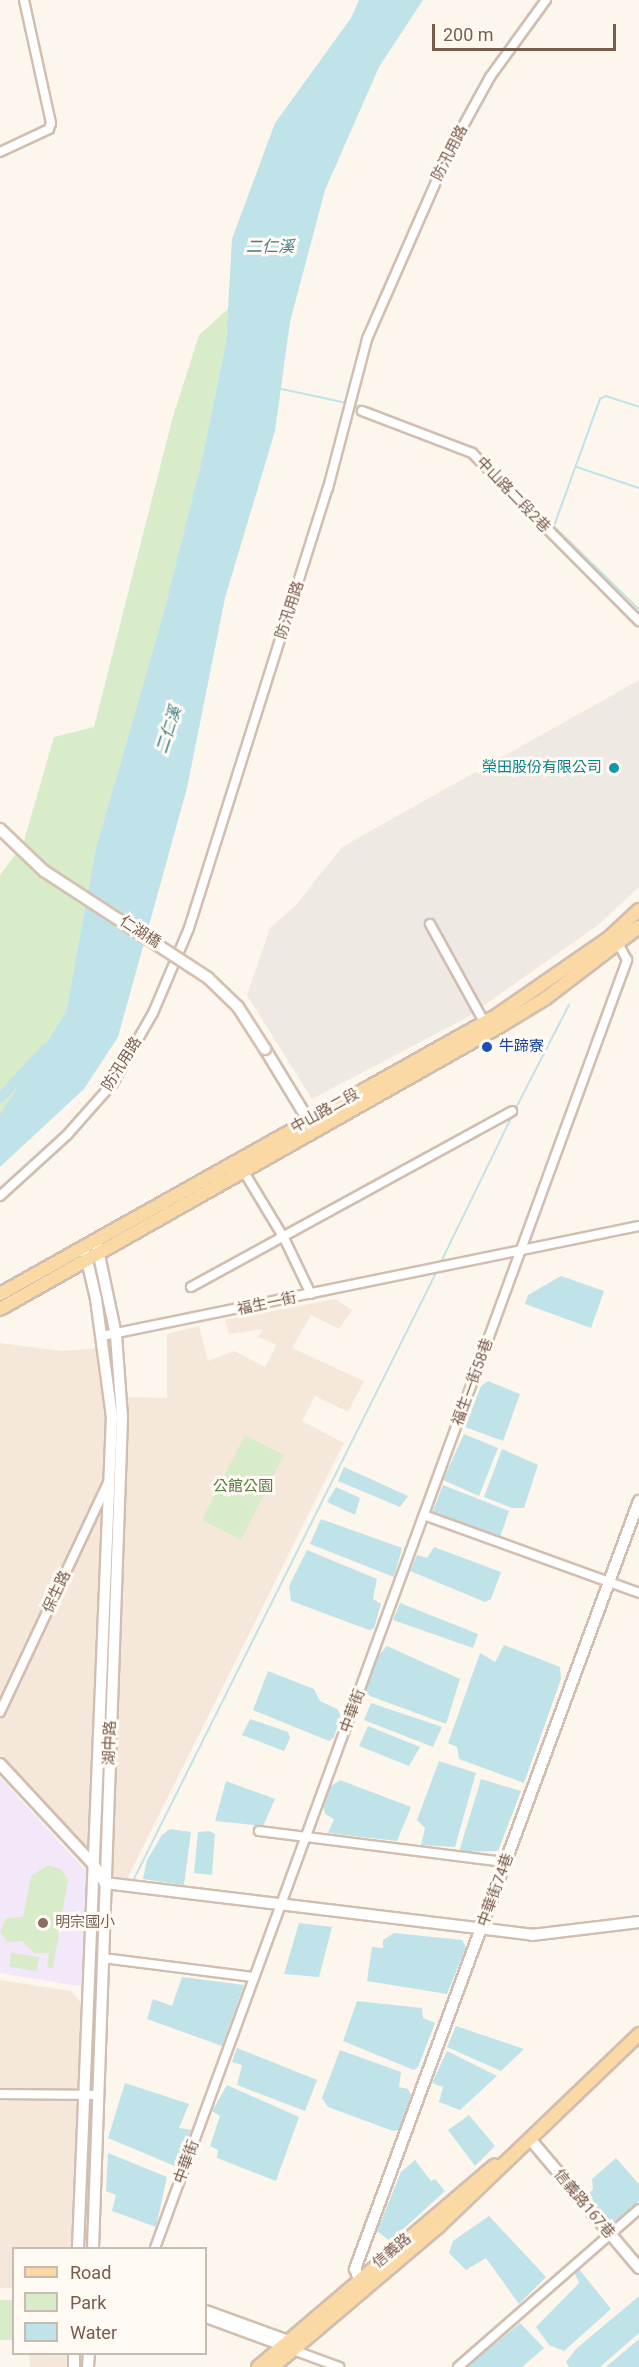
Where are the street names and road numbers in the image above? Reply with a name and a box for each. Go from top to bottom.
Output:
street label: 防汛用路 [428,122,472,184]
street label: 中山路二段2巷 [472,453,554,537]
street label: 防汛用路 [272,579,308,641]
street label: 仁湖橋 [116,912,164,952]
street label: 防汛用路 [98,1034,146,1094]
street label: 中山路二段 [288,1085,362,1137]
street label: 福生一街 [236,1289,298,1319]
street label: 福生一街58巷 [449,1336,497,1428]
street label: 保生路 [39,1568,75,1616]
street label: 中華街 [337,1687,369,1735]
street label: 湖中路 [100,1720,120,1766]
street label: 中華街74巷 [474,1851,518,1929]
street label: 中華街 [171,2138,203,2186]
street label: 信義路167巷 [550,2166,618,2242]
street label: 信義路 [369,2230,415,2272]

